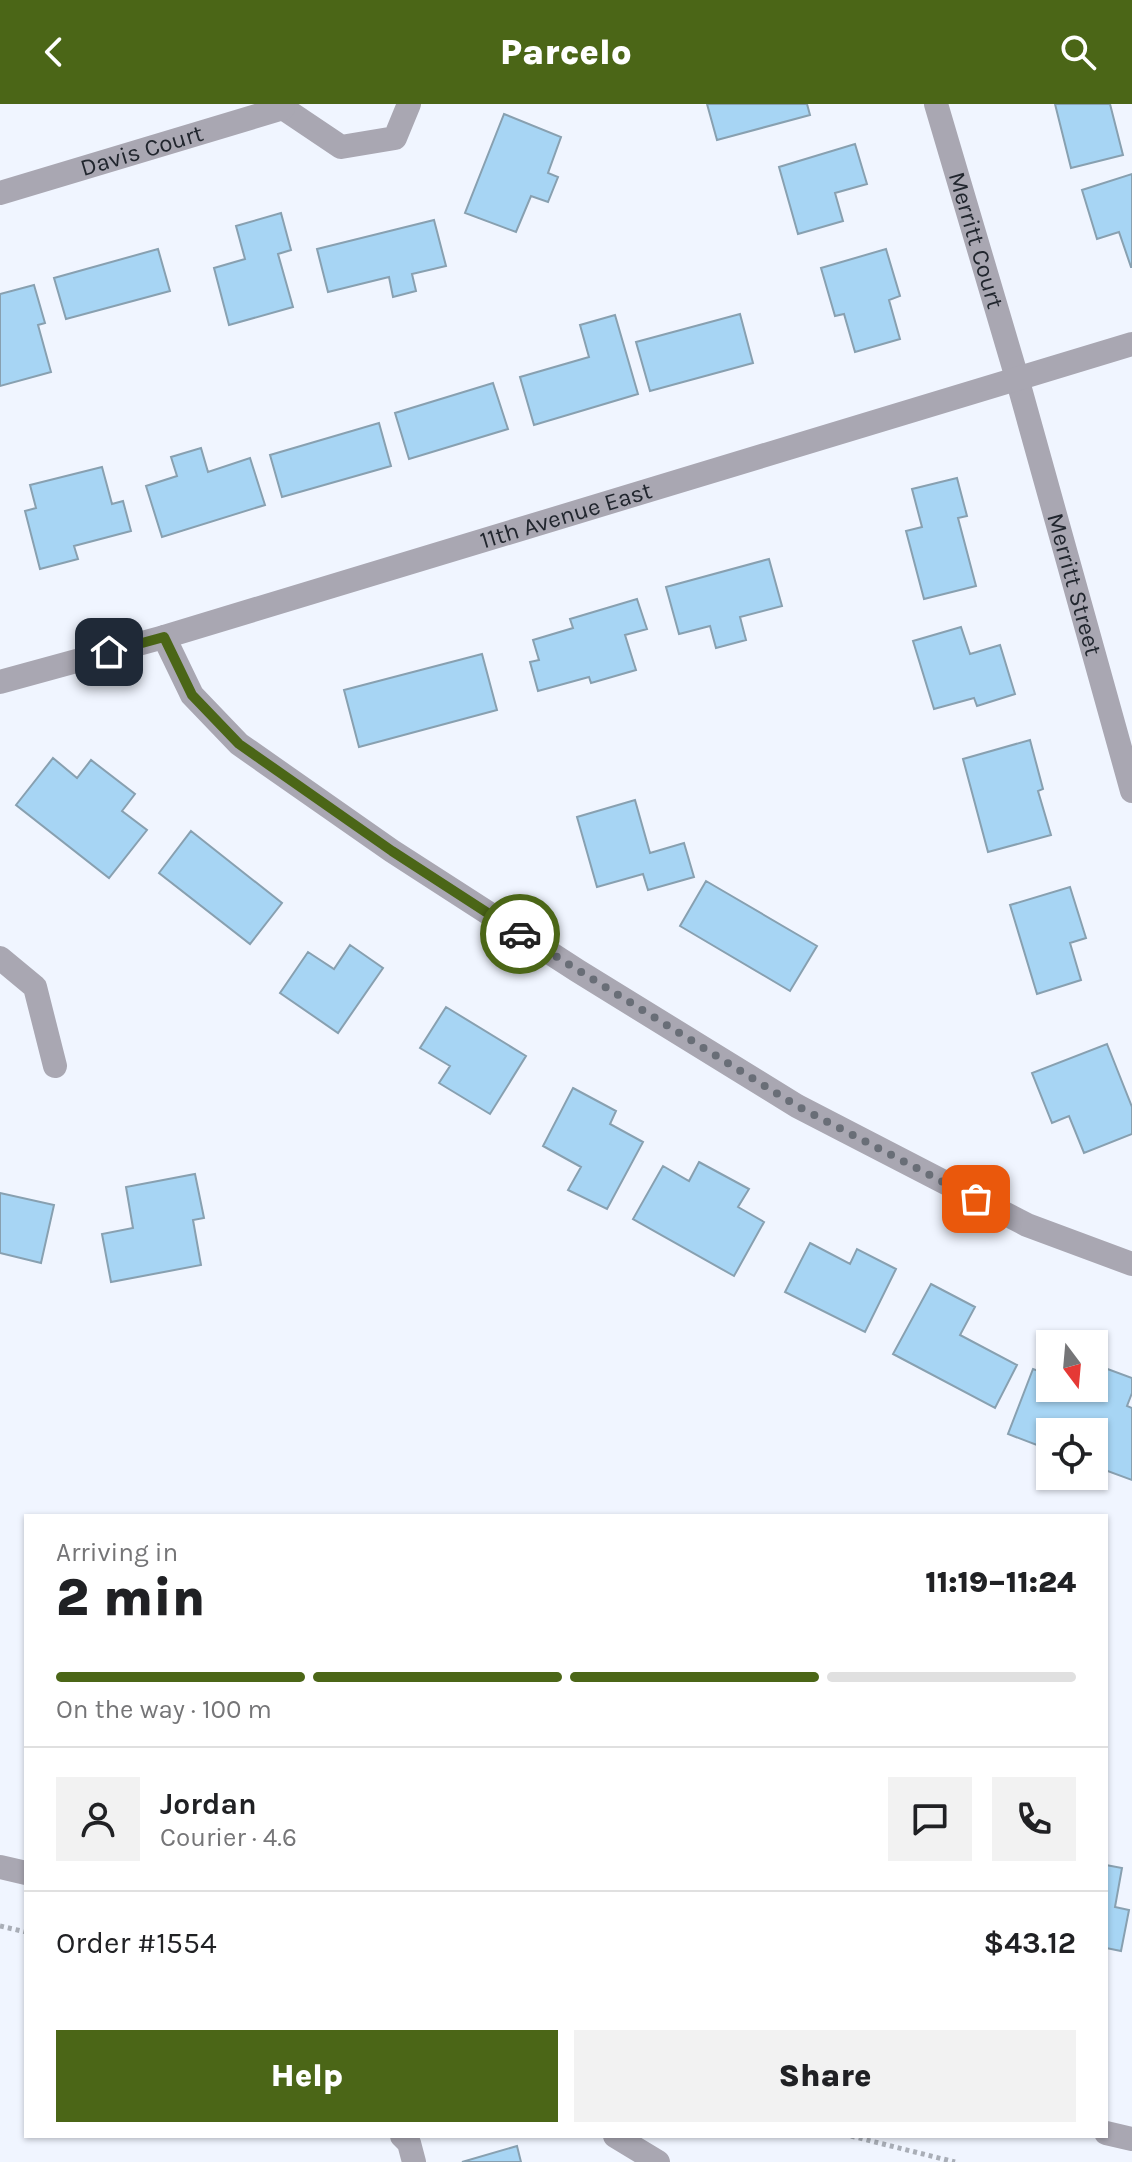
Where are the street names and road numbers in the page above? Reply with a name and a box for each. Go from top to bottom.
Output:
street label: Davis Court [77,119,206,182]
street label: Merritt Court [943,169,1010,312]
street label: 11th Avenue East [477,476,655,555]
street label: Merritt Street [1041,510,1108,659]

